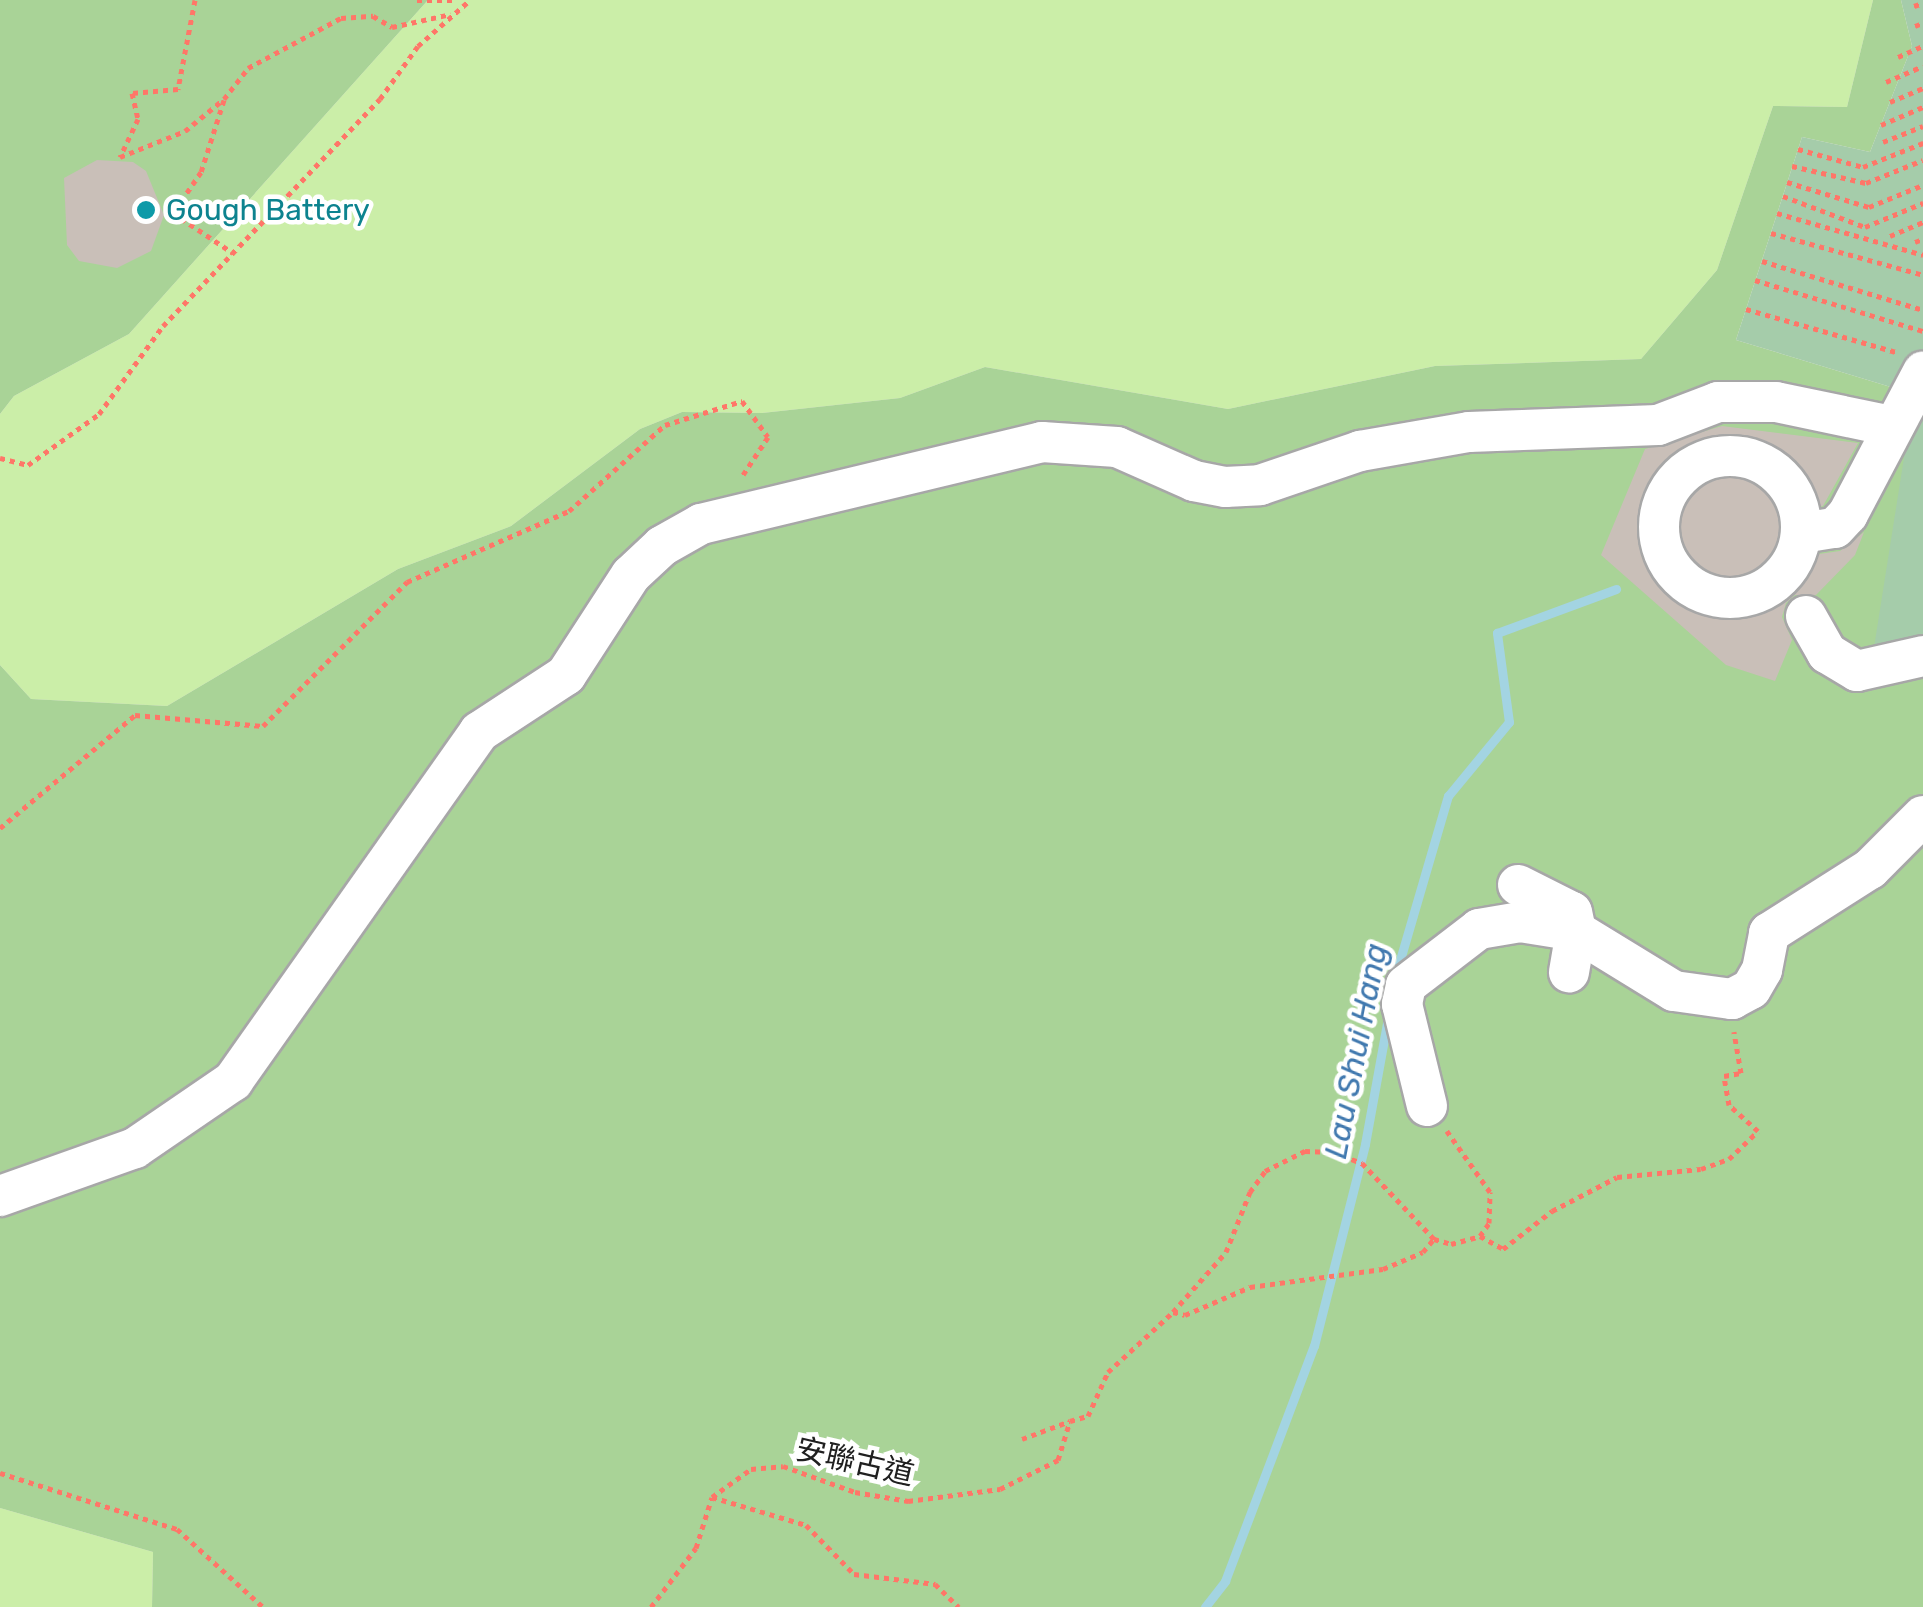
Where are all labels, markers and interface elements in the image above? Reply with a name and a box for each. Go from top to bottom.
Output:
place label: Gough Battery [166,192,370,228]
marker: Gough Battery [135,199,157,221]
water label: Lau Shui Hang [1316,940,1396,1162]
street label: 安聯古道 [792,1431,918,1493]

